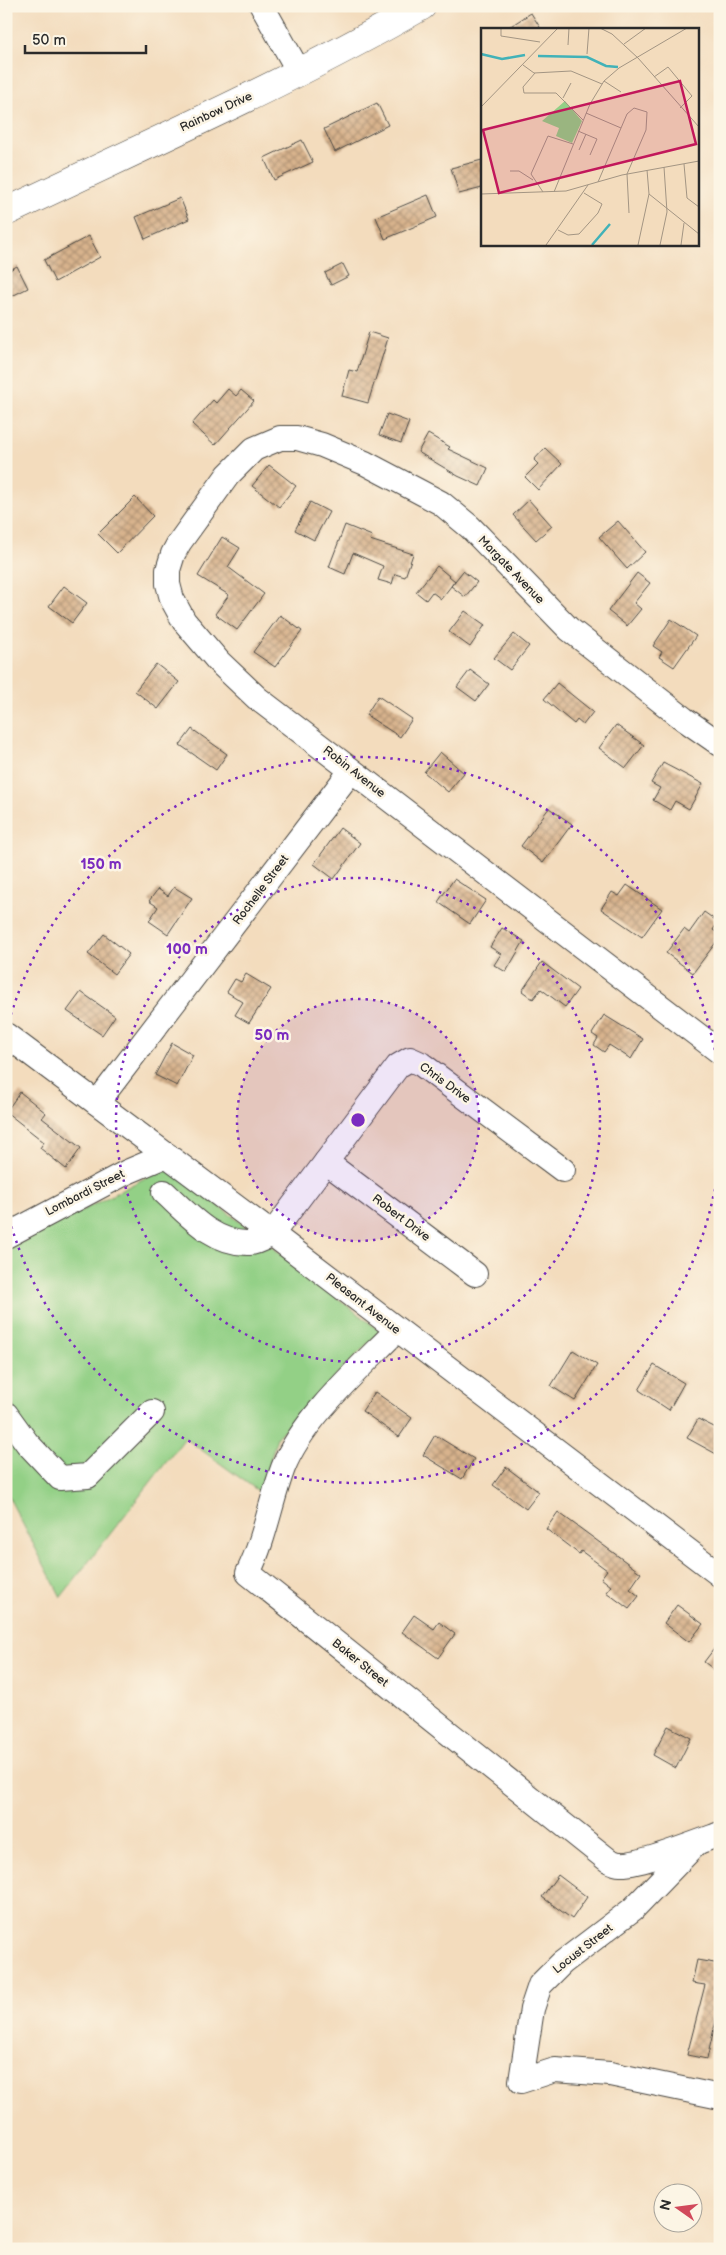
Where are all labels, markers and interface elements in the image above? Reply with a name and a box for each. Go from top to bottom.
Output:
scale bar [25,22,146,54]
inset map [481,28,698,245]
text: 50 m [32,31,66,50]
street label: Rainbow Drive [177,89,255,135]
street label: Margate Avenue [475,533,547,607]
street label: Robin Avenue [320,743,388,801]
street label: Rochelle Street [230,852,292,928]
text: 150 m [80,855,122,874]
text: 100 m [166,940,208,959]
text: 50 m [255,1026,290,1045]
street label: Chris Drive [416,1059,474,1107]
centre of rings [349,1111,367,1129]
street label: Lombardi Street [43,1167,127,1219]
street label: Robert Drive [369,1191,433,1245]
street label: Pleasant Avenue [323,1270,403,1338]
street label: Baker Street [329,1636,391,1690]
street label: Locust Street [550,1921,616,1977]
north arrow [654,2182,704,2232]
text: N [656,2198,675,2212]

